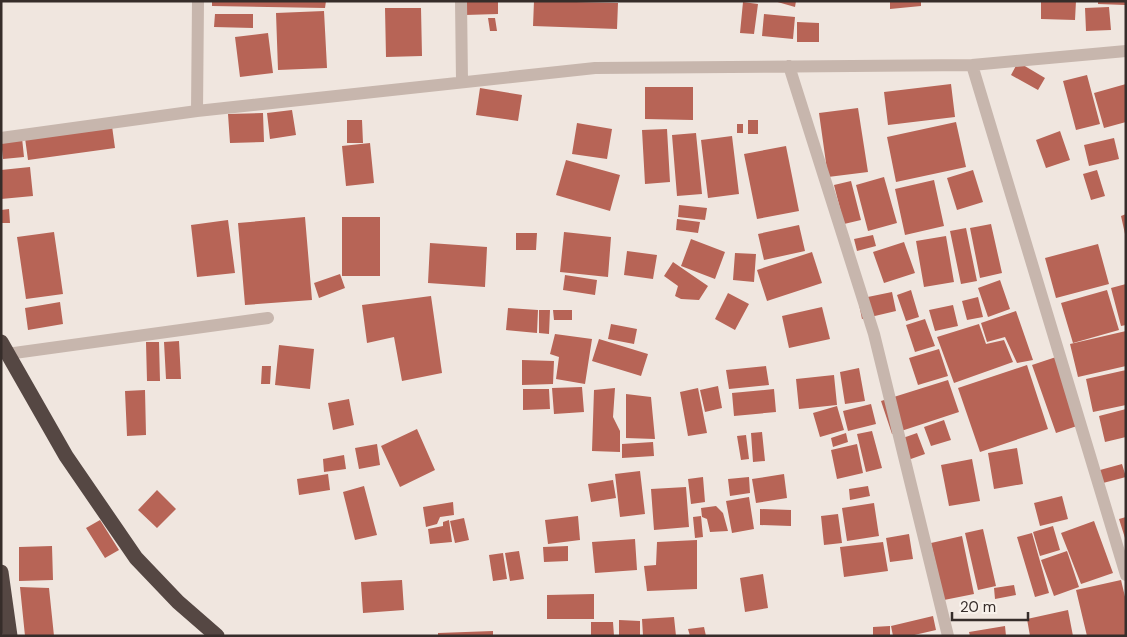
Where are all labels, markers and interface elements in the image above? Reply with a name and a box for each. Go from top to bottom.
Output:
scale bar [952,590,1028,622]
text: 20 m [960,597,996,617]

